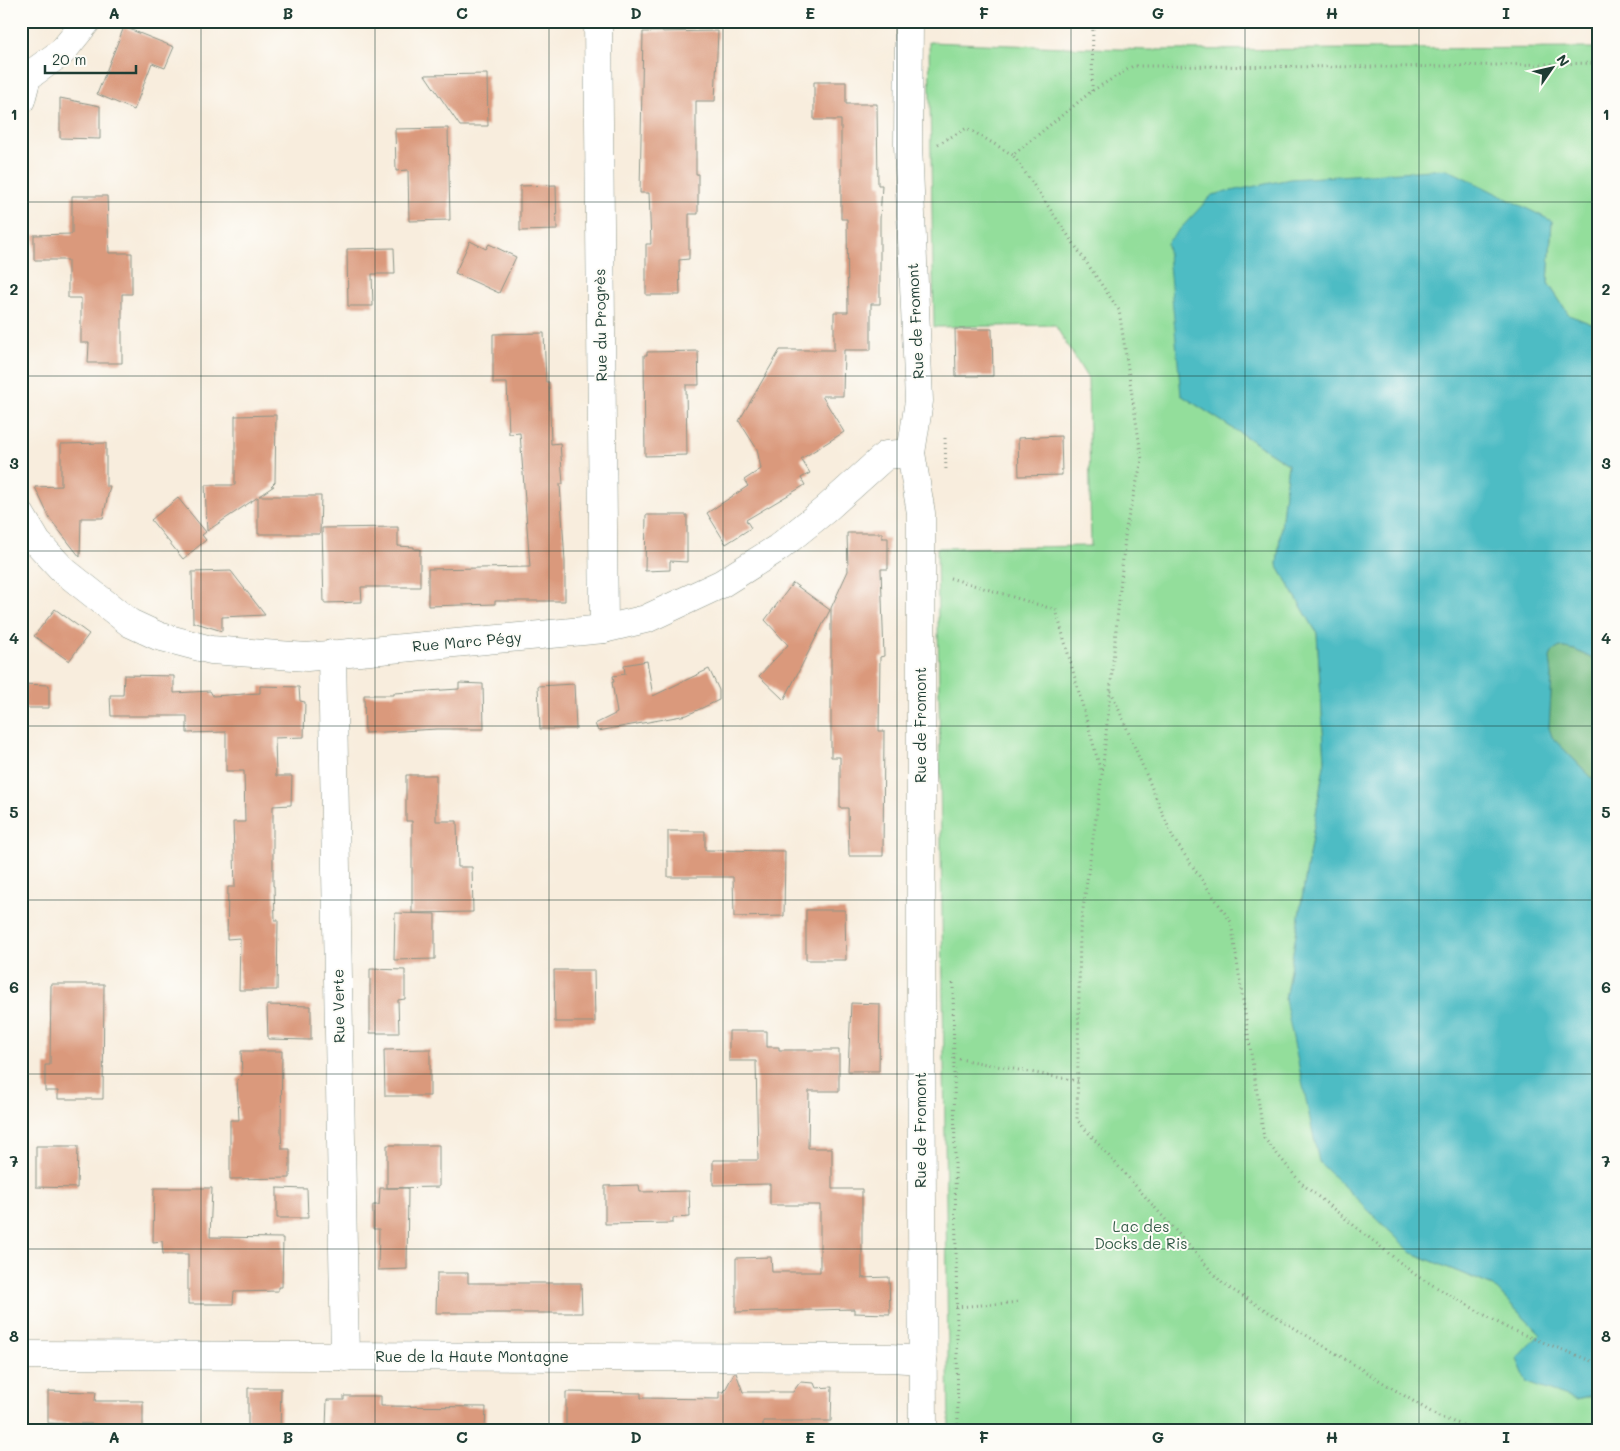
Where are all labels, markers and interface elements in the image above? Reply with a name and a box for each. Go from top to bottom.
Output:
text: A [108,2,120,23]
text: B [283,2,293,23]
text: C [456,2,468,23]
text: D [630,2,642,23]
text: E [805,2,815,23]
text: F [979,2,989,23]
text: G [1152,2,1164,23]
text: H [1326,2,1338,23]
text: I [1502,2,1510,23]
scale bar [45,42,136,74]
north arrow [1528,42,1578,92]
text: 20 m [52,49,86,69]
text: N [1552,51,1574,70]
text: 1 [10,103,18,124]
text: 1 [1602,103,1610,124]
street label: Rue de Fromont [902,263,928,380]
street label: Rue du Progrès [589,268,611,382]
text: 2 [10,278,19,299]
text: 2 [1602,278,1611,299]
text: 3 [9,452,19,473]
text: 3 [1601,452,1611,473]
street label: Rue Marc Pégy [411,626,523,656]
text: 4 [9,627,19,648]
text: 4 [1601,627,1611,648]
street label: Rue de Fromont [910,667,930,783]
text: 5 [9,801,19,822]
text: 5 [1601,801,1611,822]
street label: Rue Verte [327,969,349,1043]
text: 6 [9,976,19,997]
text: 6 [1601,976,1611,997]
street label: Rue de Fromont [910,1072,930,1188]
text: 7 [10,1150,19,1171]
text: 7 [1602,1150,1611,1171]
park label: Lac des Docks de Ris [1094,1216,1188,1253]
text: 8 [9,1325,19,1346]
text: 8 [1601,1325,1611,1346]
street label: Rue de la Haute Montagne [375,1346,569,1366]
text: A [108,1426,120,1447]
text: B [283,1426,293,1447]
text: C [456,1426,468,1447]
text: D [630,1426,642,1447]
text: E [805,1426,815,1447]
text: F [979,1426,989,1447]
text: G [1152,1426,1164,1447]
text: H [1326,1426,1338,1447]
text: I [1502,1426,1510,1447]

